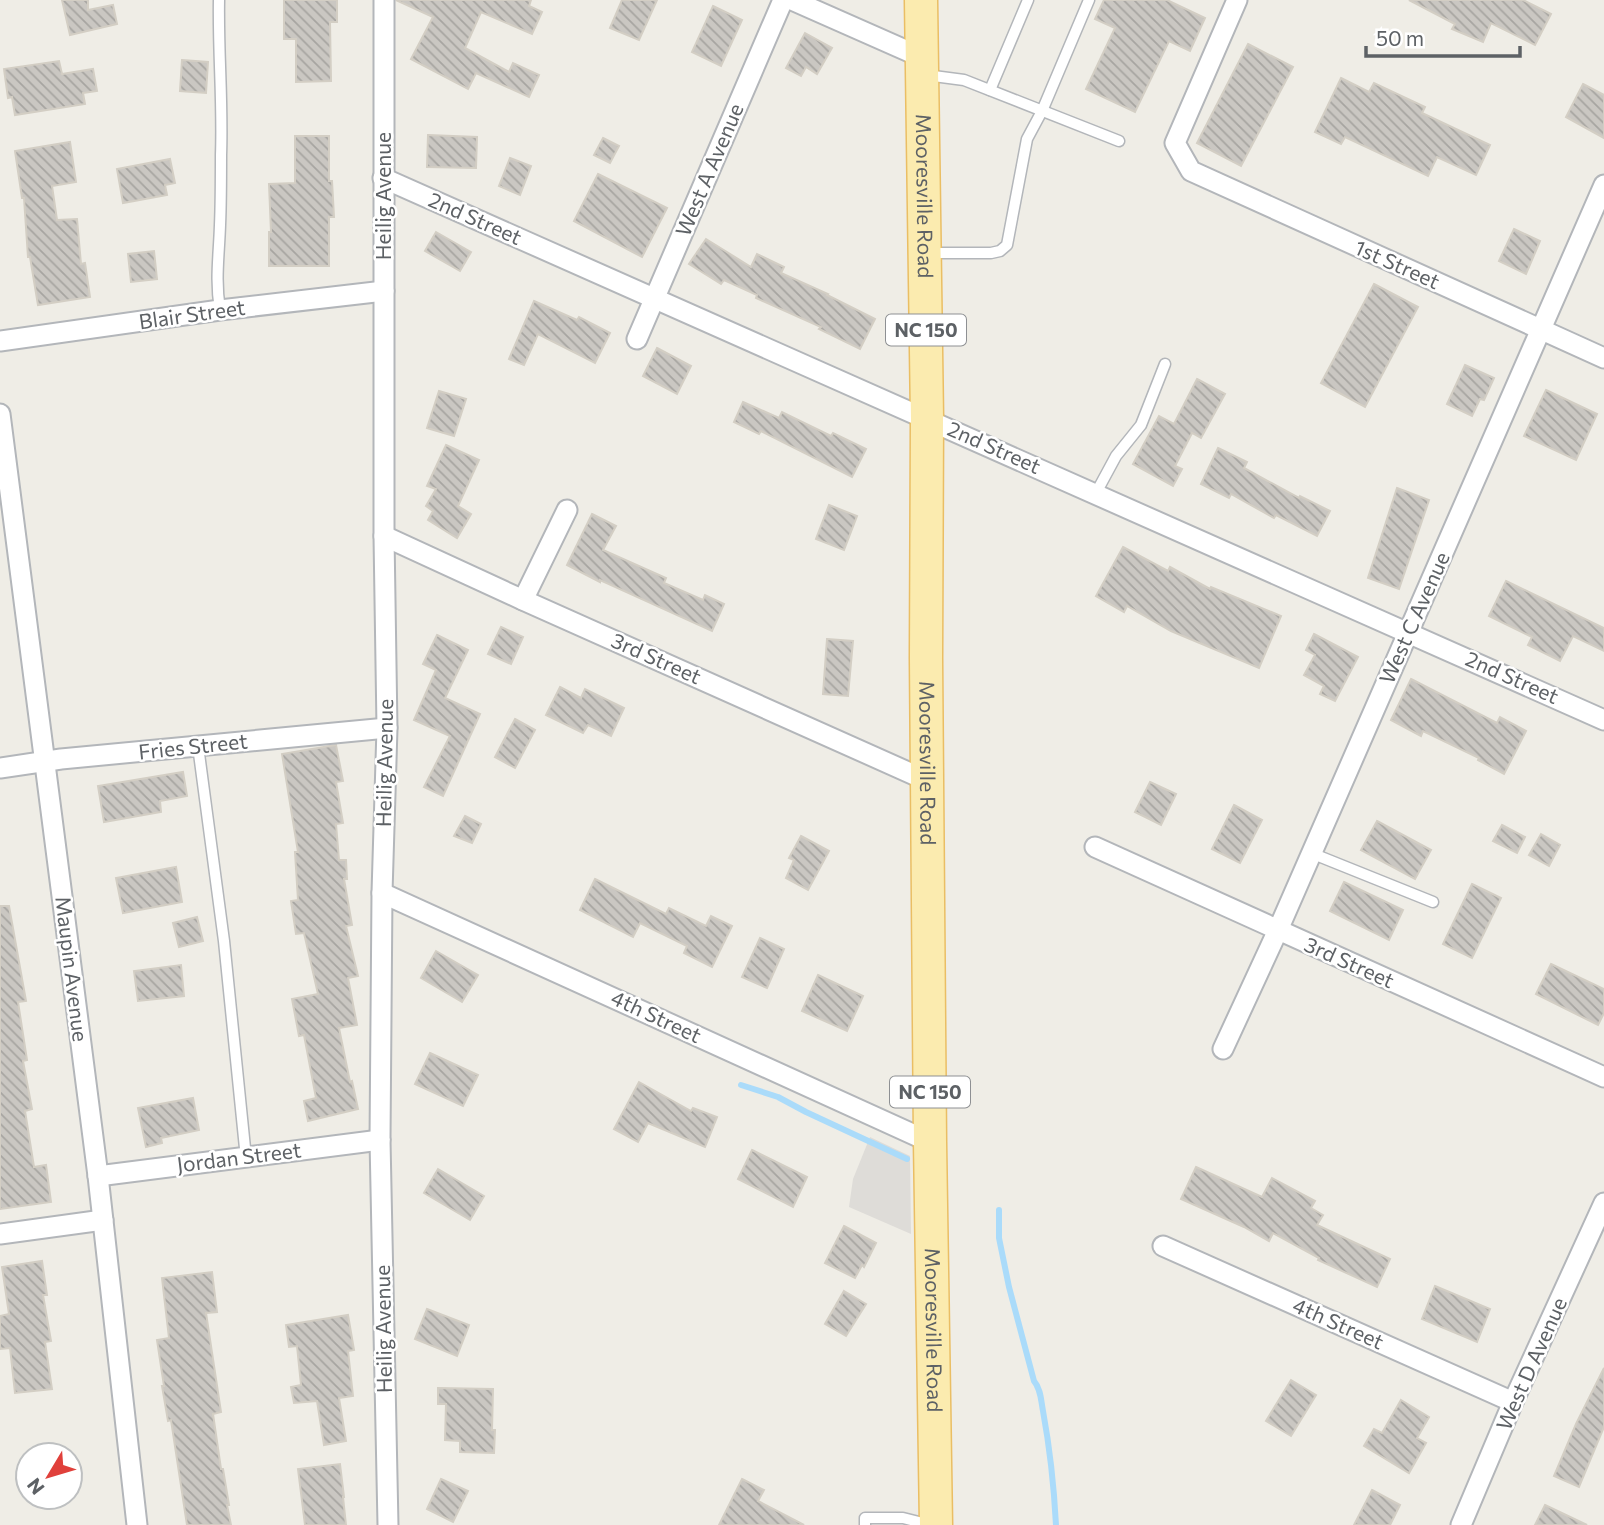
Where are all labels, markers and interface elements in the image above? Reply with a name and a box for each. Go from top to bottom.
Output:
scale bar [1366,14,1520,58]
text: 50 m [1376,25,1424,50]
street label: West A Avenue [669,99,748,240]
street label: Mooresville Road [912,113,939,278]
street label: Heilig Avenue [370,132,395,260]
street label: 2nd Street [425,186,526,249]
street label: 1st Street [1351,234,1444,293]
street label: Blair Street [137,294,247,333]
road number: NC 150 [886,314,966,346]
street label: 2nd Street [944,415,1045,478]
street label: West C Avenue [1373,548,1454,687]
street label: 3rd Street [608,627,705,688]
street label: 2nd Street [1462,645,1563,708]
street label: Mooresville Road [915,680,942,845]
street label: Heilig Avenue [370,699,397,827]
street label: Fries Street [137,727,249,764]
street label: Maupin Avenue [51,895,94,1043]
street label: 3rd Street [1301,931,1398,992]
street label: 4th Street [608,984,706,1047]
road number: NC 150 [890,1076,970,1108]
street label: Jordan Street [175,1136,302,1177]
street label: Mooresville Road [921,1247,948,1412]
street label: Heilig Avenue [369,1265,396,1393]
street label: 4th Street [1289,1292,1388,1354]
street label: West D Avenue [1490,1293,1571,1434]
north arrow [14,1441,84,1511]
text: N [22,1474,49,1499]

